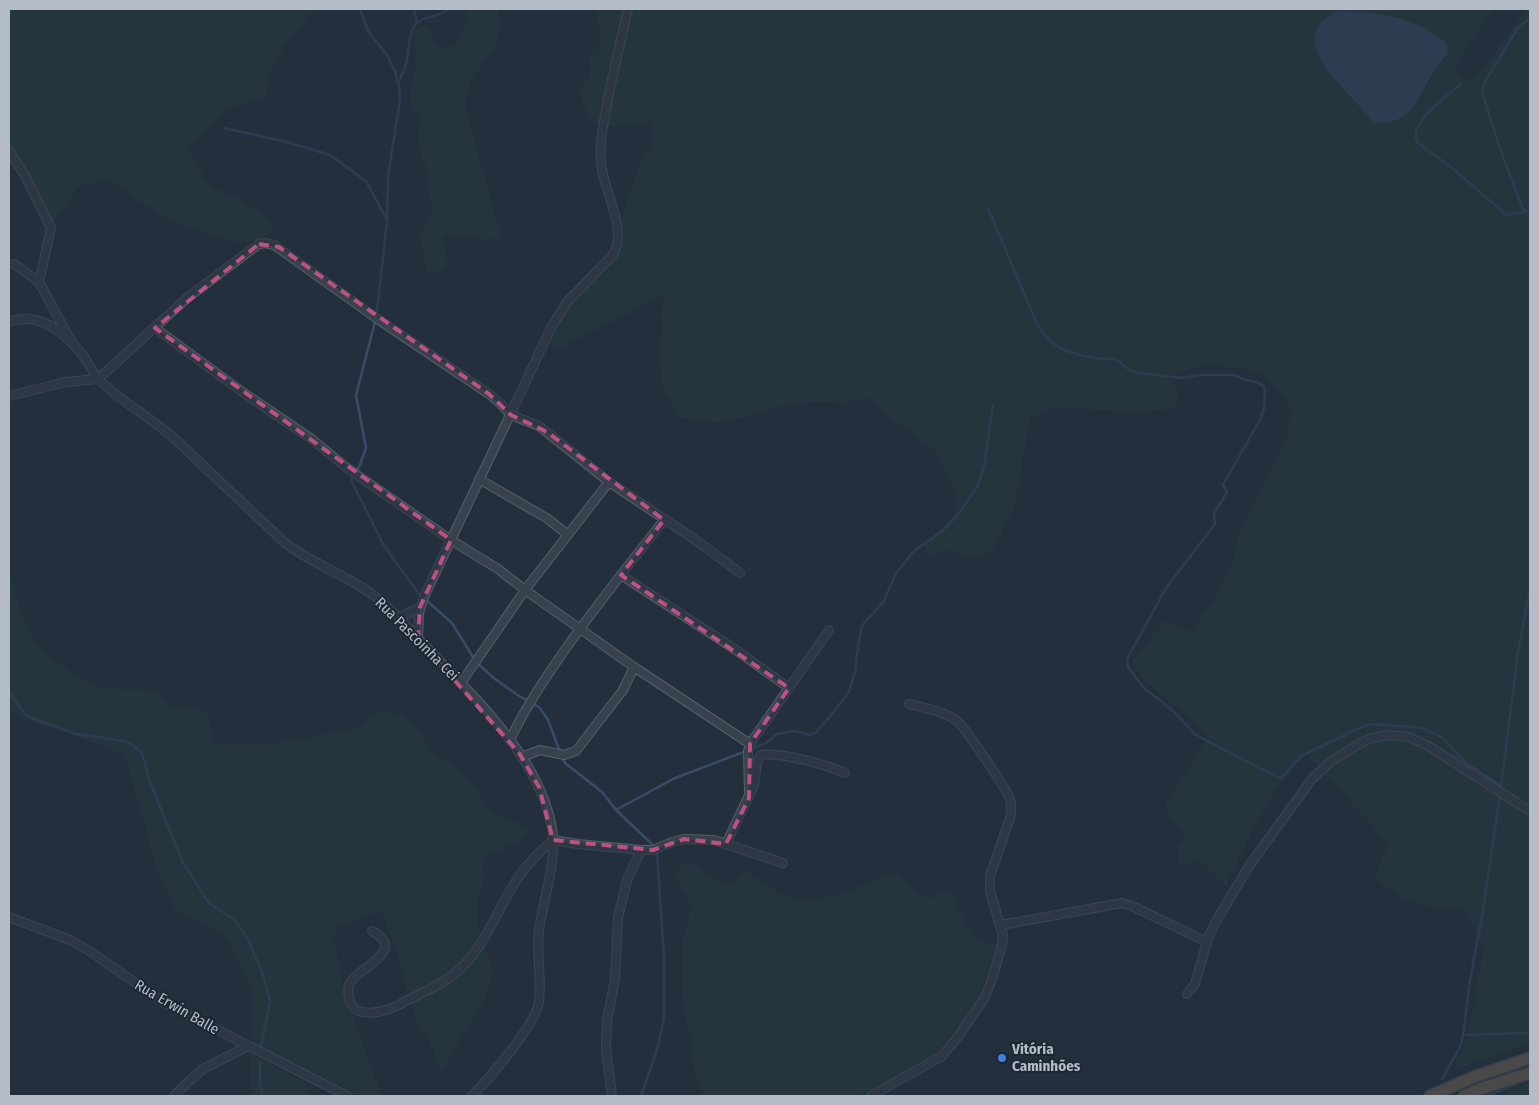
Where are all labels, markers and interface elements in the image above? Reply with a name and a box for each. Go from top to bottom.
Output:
street label: Rua Pascoinha Cei [372,594,462,684]
street label: Rua Erwin Balle [131,976,223,1038]
place label: Vitória Caminhões [1011,1040,1081,1075]
marker: Vitória Caminhões [996,1052,1008,1064]

